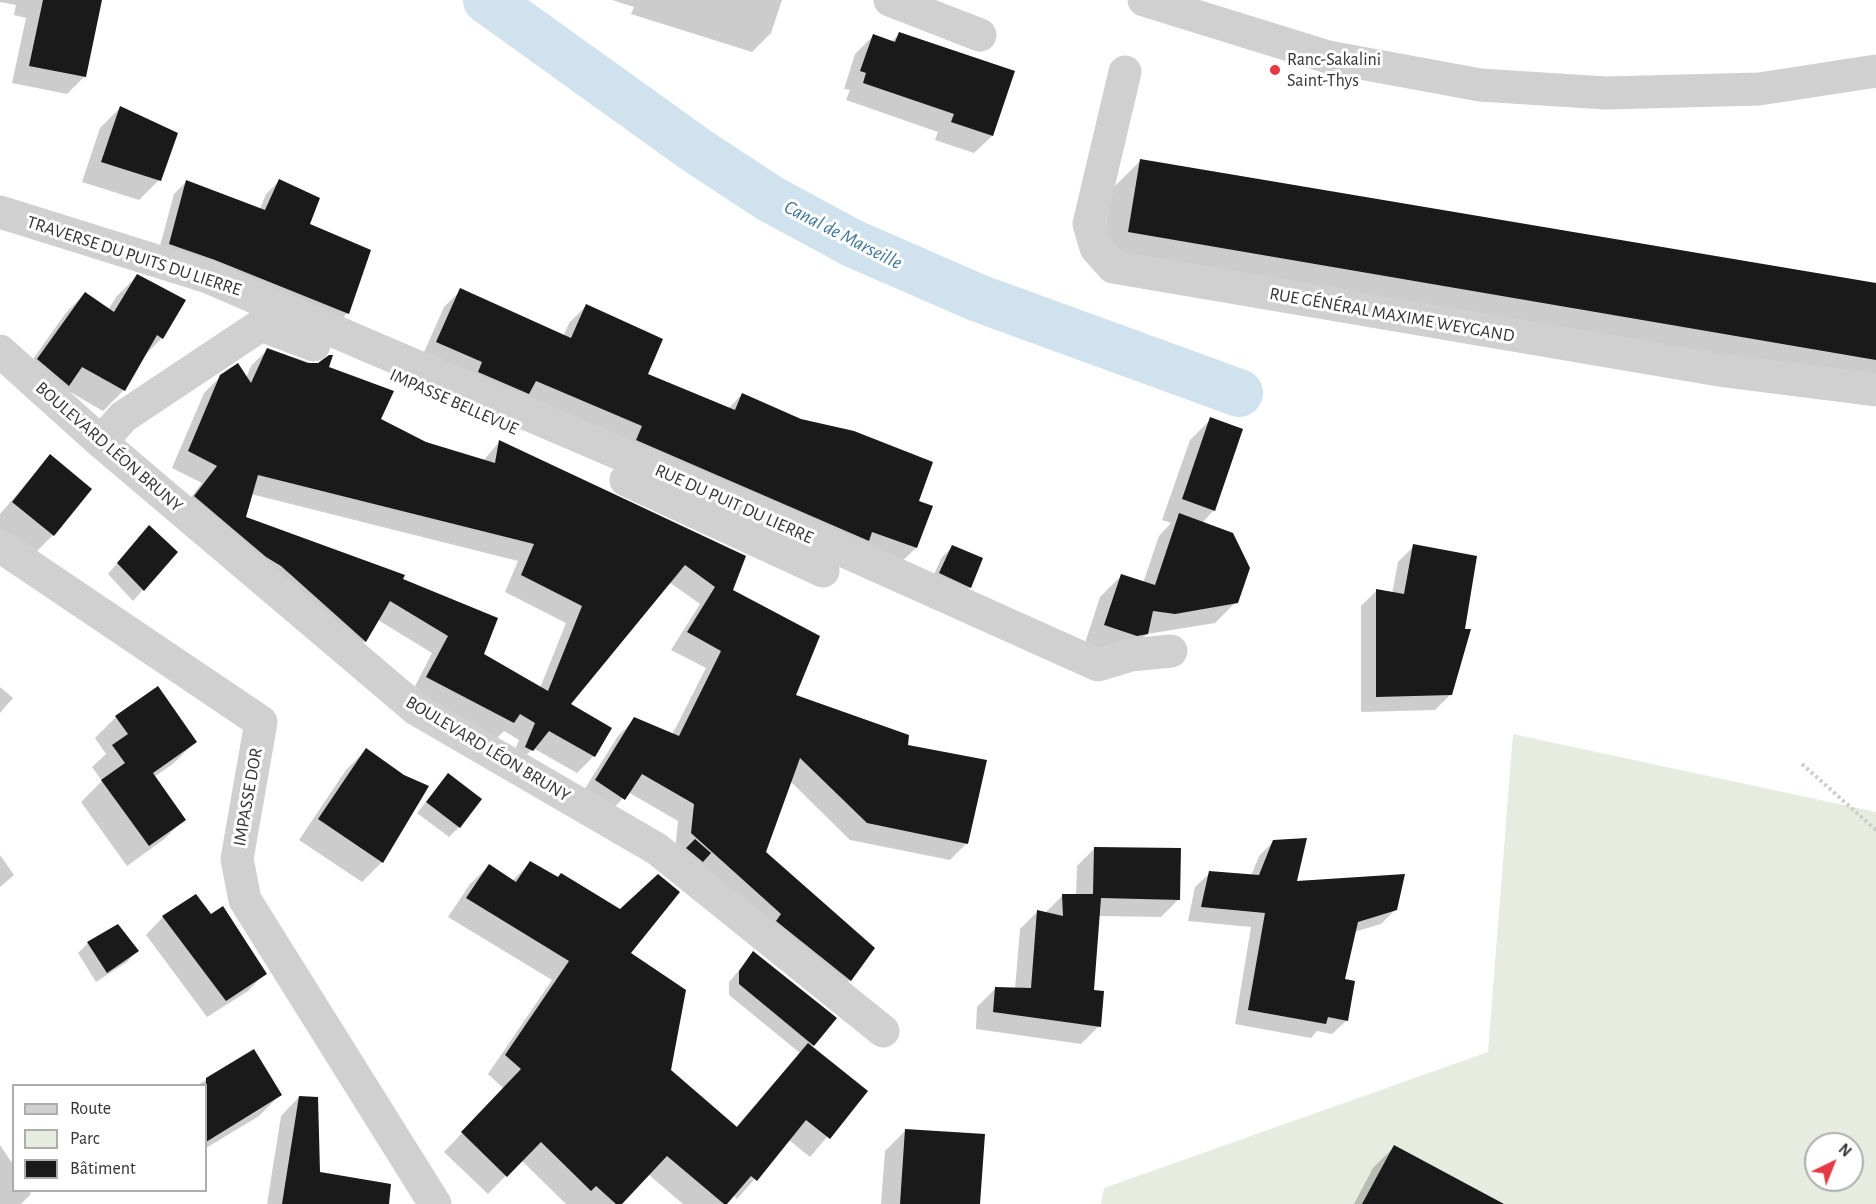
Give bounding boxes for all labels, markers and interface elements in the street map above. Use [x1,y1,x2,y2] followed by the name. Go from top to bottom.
[1287,49,1381,92] place label: Ranc-Sakalini Saint-Thys
[1268,63,1282,77] marker: Ranc-Sakalini Saint-Thys
[780,195,906,275] water label: Canal de Marseille
[24,211,244,301] street label: TRAVERSE DU PUITS DU LIERRE
[1268,283,1516,347] street label: RUE GÉNÉRAL MAXIME WEYGAND
[386,364,522,440] street label: IMPASSE BELLEVUE
[31,377,187,517] street label: BOULEVARD LÉON BRUNY
[652,459,816,549] street label: RUE DU PUIT DU LIERRE
[402,691,574,807] street label: BOULEVARD LÉON BRUNY
[229,746,267,848] street label: IMPASSE DOR
[12,1084,207,1192] legend
[70,1100,111,1118] text: Route
[70,1130,100,1148] text: Parc
[1804,1132,1864,1192] north arrow
[1835,1141,1854,1160] text: N
[70,1160,136,1178] text: Bâtiment

